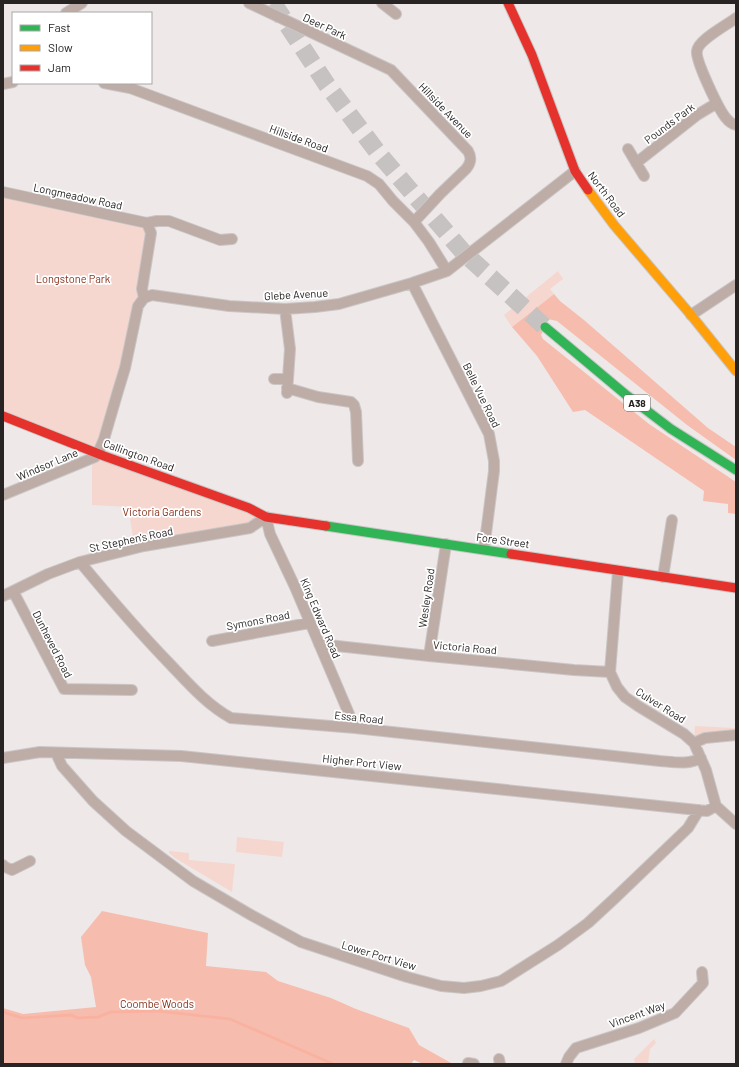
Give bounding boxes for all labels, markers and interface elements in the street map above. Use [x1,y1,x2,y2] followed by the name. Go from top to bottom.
[301,10,349,42] street label: Deer Park
[12,12,152,84] legend
[48,20,71,34] text: Fast
[48,40,73,54] text: Slow
[48,60,71,74] text: Jam
[416,80,476,141] street label: Hillside Avenue
[641,100,697,146] street label: Pounds Park
[268,121,330,155] street label: Hillside Road
[586,169,628,219] street label: North Road
[32,180,124,212] street label: Longmeadow Road
[36,272,111,285] park label: Longstone Park
[264,286,328,302] street label: Glebe Avenue
[461,360,503,430] street label: Belle Vue Road
[624,395,650,411] road number: A38
[102,436,176,474] street label: Callington Road
[14,445,80,483] street label: Windsor Lane
[123,505,201,518] park label: Victoria Gardens
[88,524,174,554] street label: St Stephen's Road
[475,530,531,550] street label: Fore Street
[415,567,437,629] street label: Wesley Road
[298,576,344,660] street label: King Edward Road
[225,607,291,633] street label: Symons Road
[31,608,75,680] street label: Dunheved Road
[433,638,497,656] street label: Victoria Road
[634,685,688,725] street label: Culver Road
[334,708,384,726] street label: Essa Road
[322,751,402,773] street label: Higher Port View
[340,937,418,973] street label: Lower Port View
[120,997,194,1010] park label: Coombe Woods
[607,998,667,1030] street label: Vincent Way

